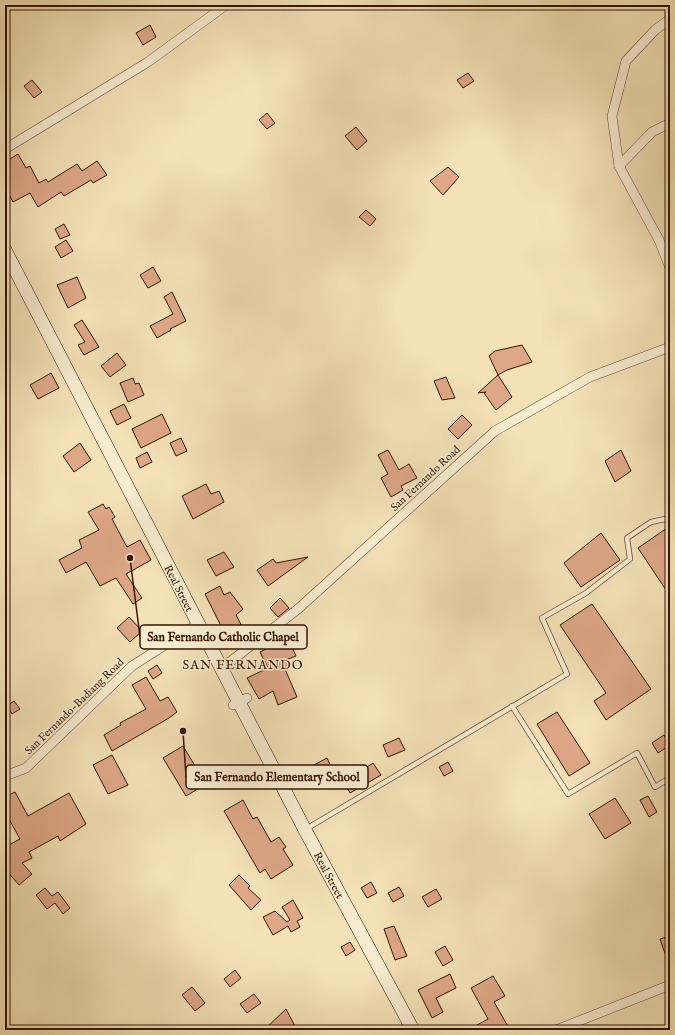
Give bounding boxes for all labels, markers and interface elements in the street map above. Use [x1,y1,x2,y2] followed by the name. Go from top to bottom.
[388,443,464,515] street label: San Fernando Road
[160,563,196,614] street label: Real Street
[140,625,307,649] callout: San Fernando Catholic Chapel
[147,630,299,646] text: San Fernando Catholic Chapel
[22,656,127,758] street label: San Fernando-Badiang Road
[183,657,303,674] district label: SAN FERNANDO
[186,765,368,789] callout: San Fernando Elementary School
[194,770,360,786] text: San Fernando Elementary School
[310,850,346,901] street label: Real Street

